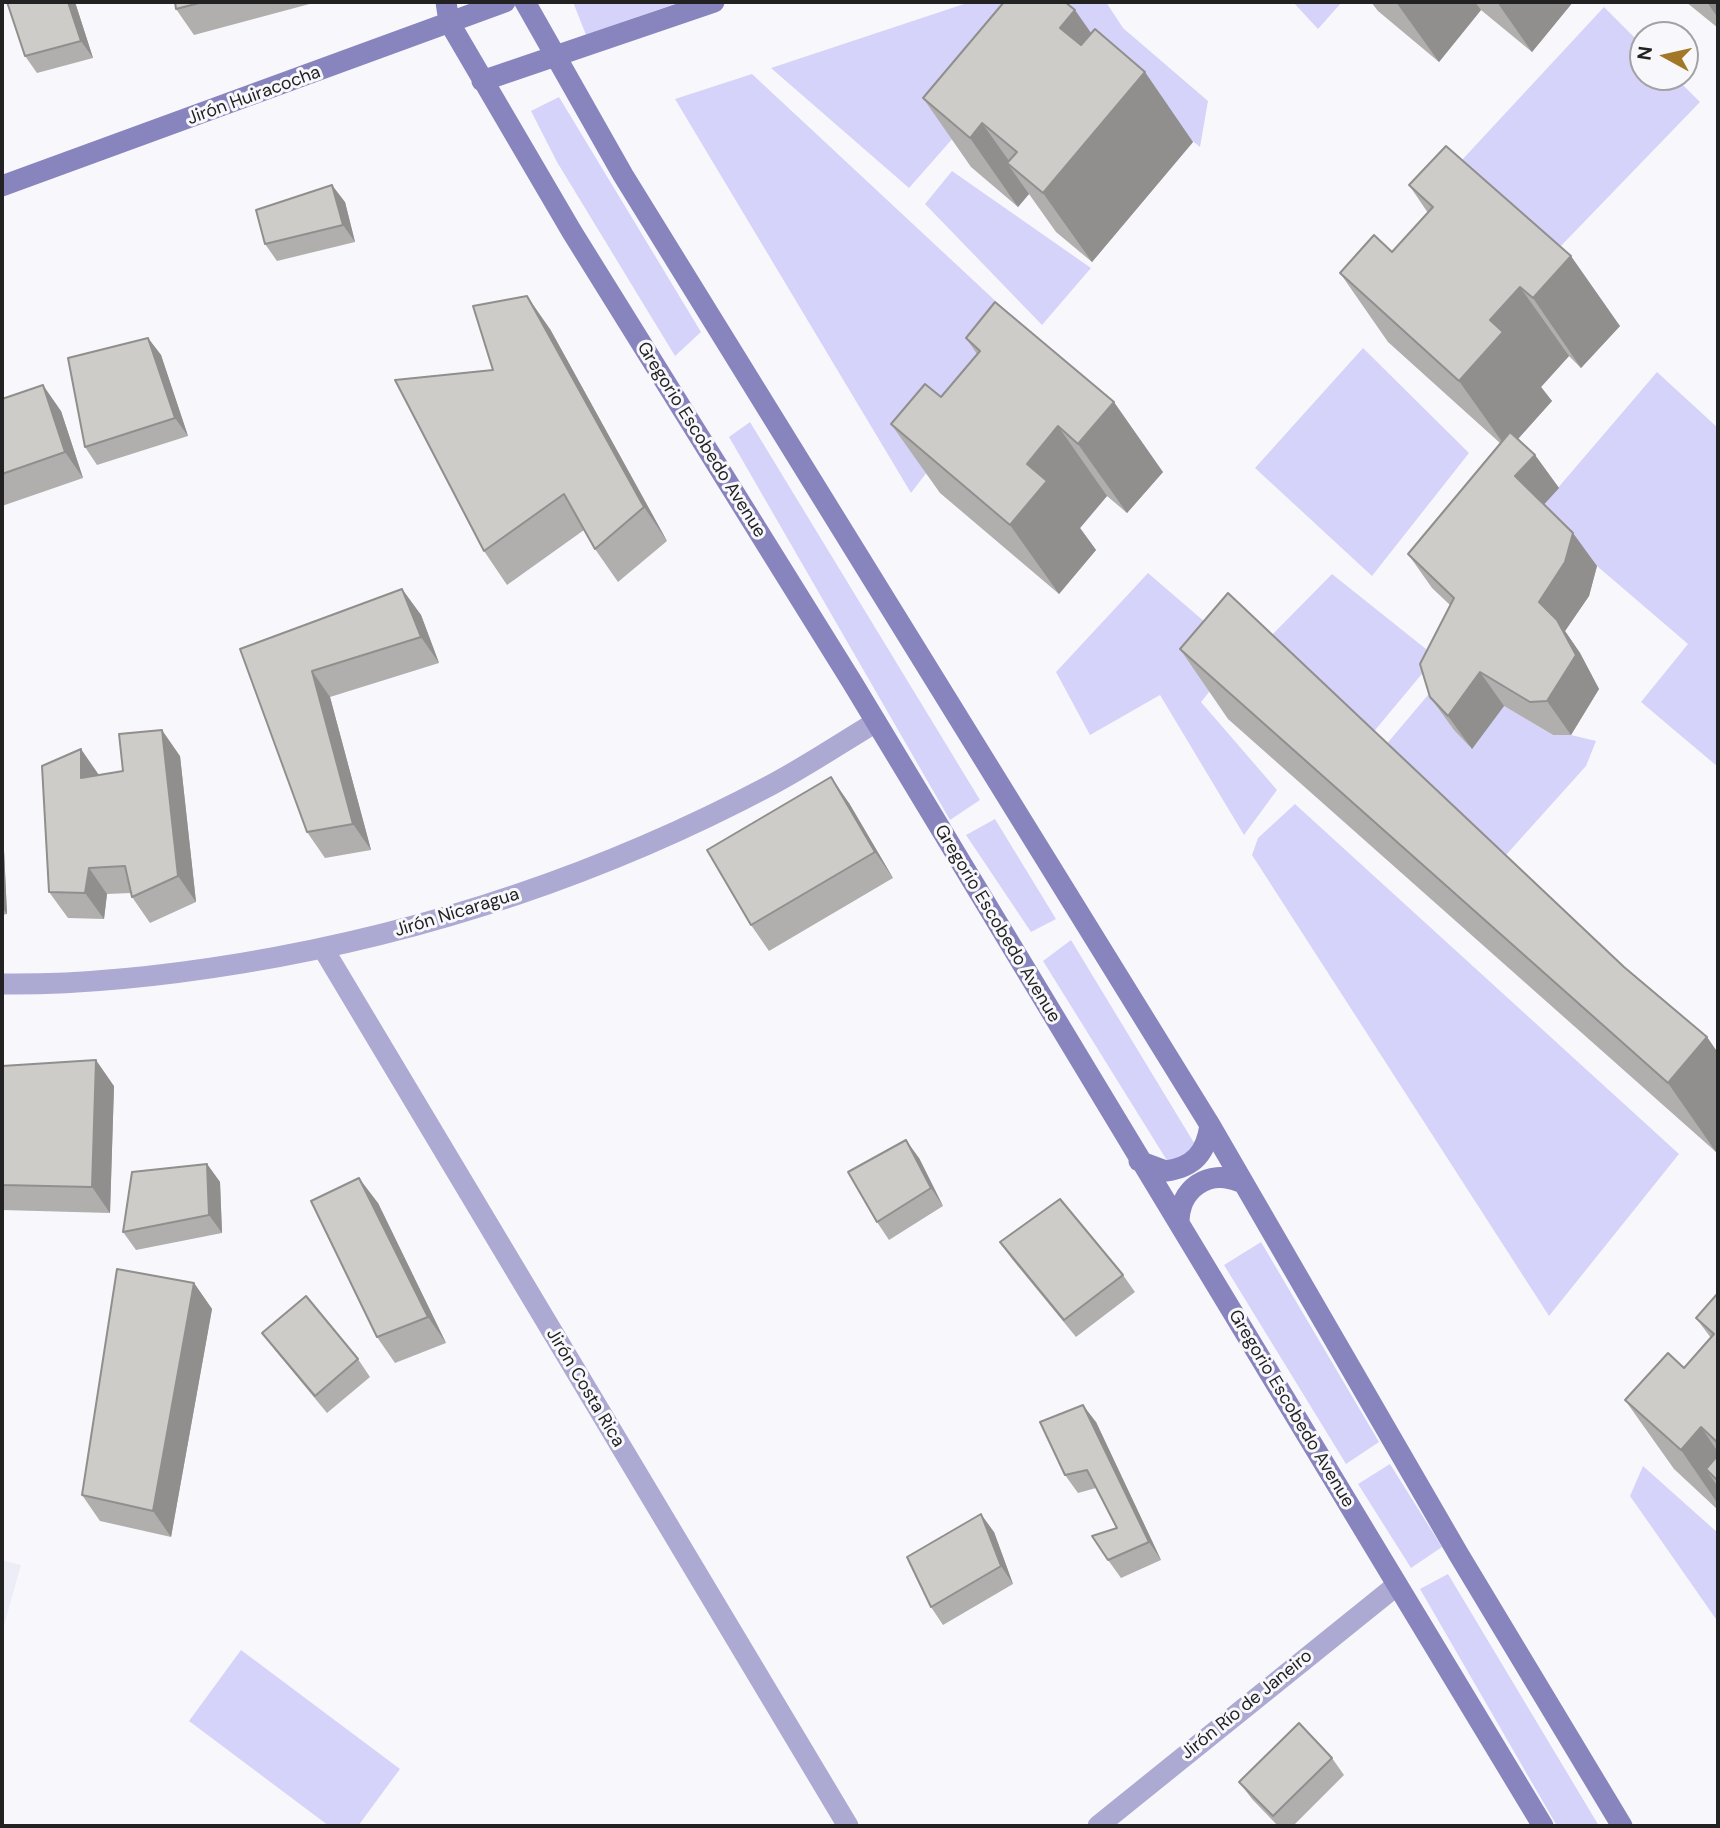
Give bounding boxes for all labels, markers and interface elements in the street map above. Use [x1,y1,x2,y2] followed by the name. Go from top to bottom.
[1629,21,1699,91] north arrow
[1631,45,1658,62] text: N
[184,62,324,130] street label: Jirón Huiracocha
[632,338,770,542] street label: Gregorio Escobedo Avenue
[929,821,1065,1027] street label: Gregorio Escobedo Avenue
[392,884,522,942] street label: Jirón Nicaragua
[1223,1306,1359,1512] street label: Gregorio Escobedo Avenue
[541,1325,629,1451] street label: Jirón Costa Rica
[1177,1645,1317,1765] street label: Jirón Río de Janeiro

